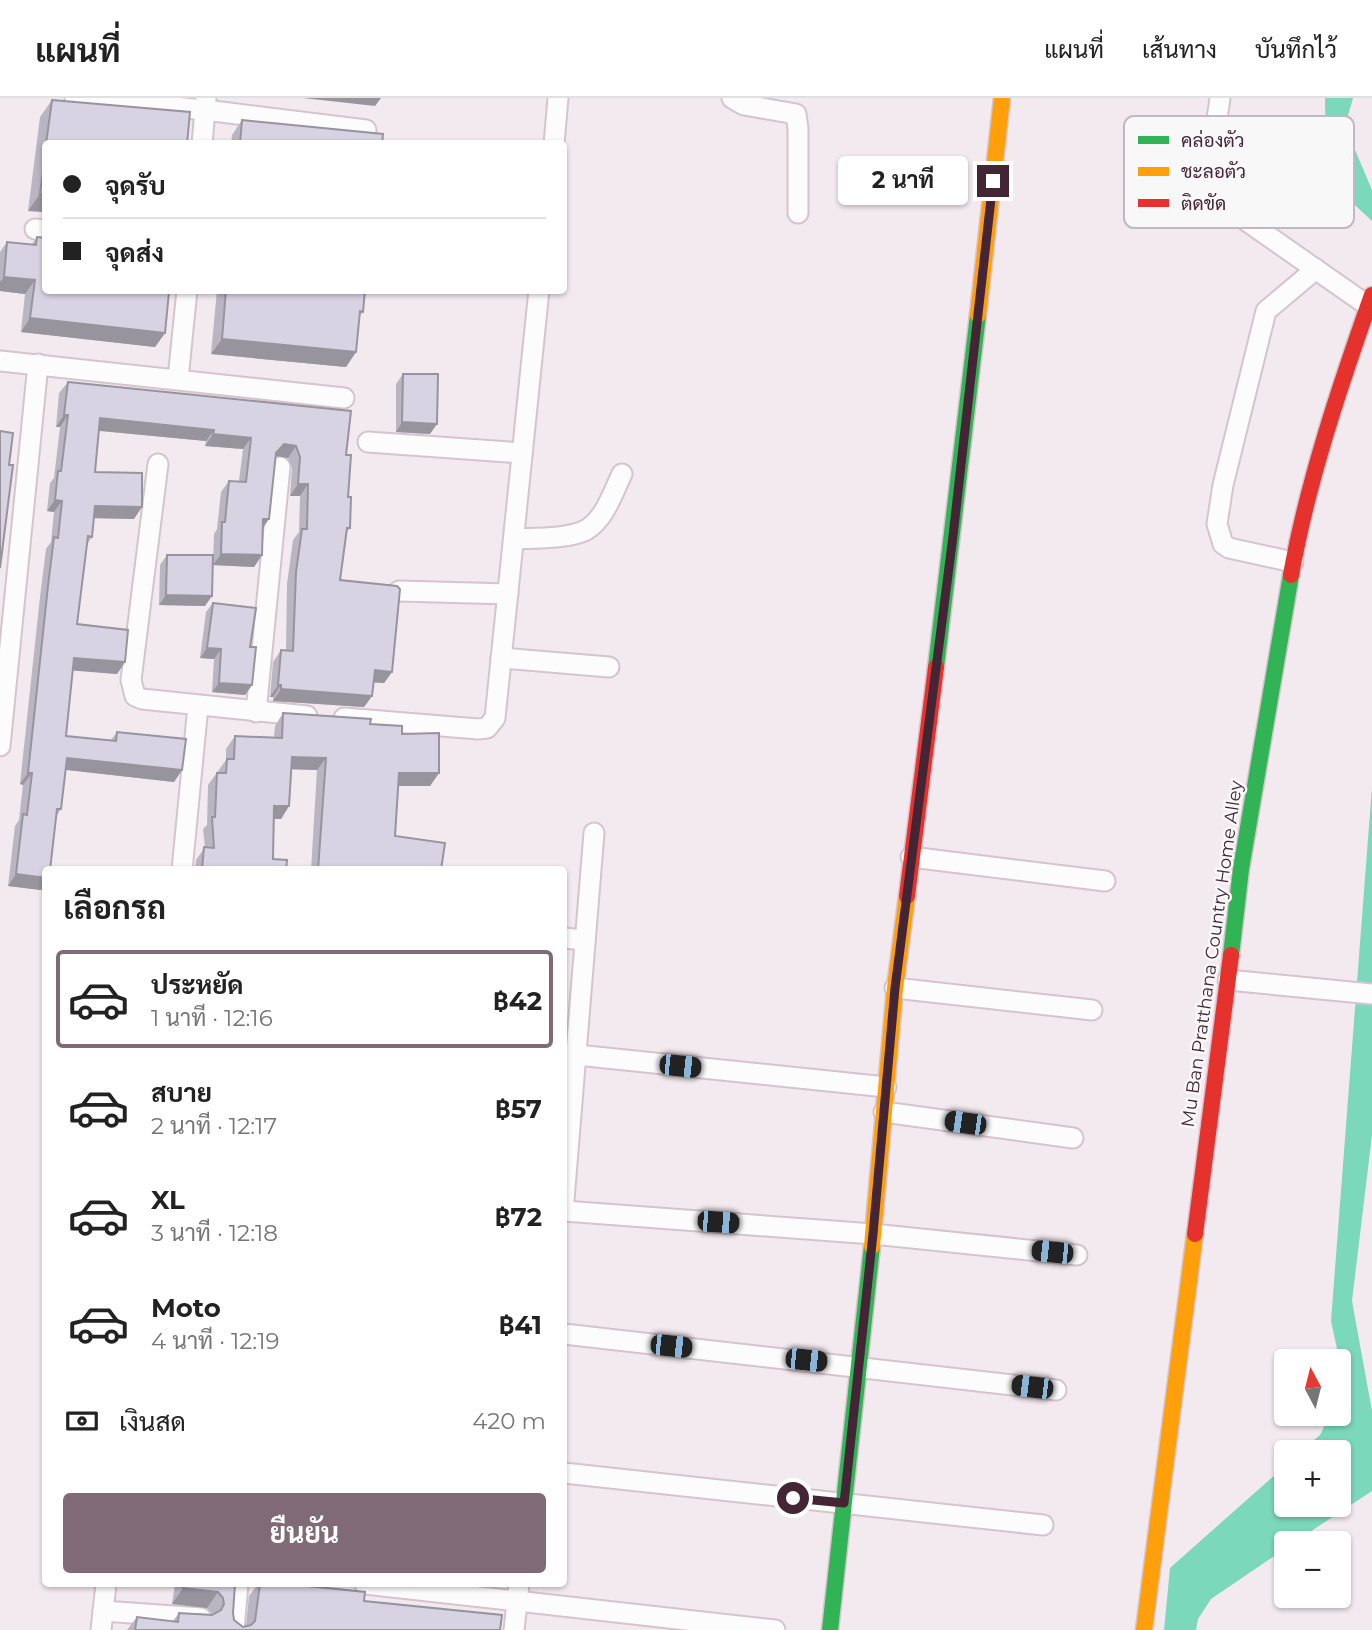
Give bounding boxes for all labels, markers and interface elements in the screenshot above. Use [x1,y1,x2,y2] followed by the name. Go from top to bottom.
[35,30,121,70] text: แผนที่
[1044,35,1104,64] text: แผนที่
[1142,35,1217,64] text: เส้นทาง
[1255,35,1337,64] text: บันทึกไว้
[1124,116,1354,228] legend
[1181,129,1245,152] text: คล่องตัว
[839,156,968,206] callout: 2 นาที
[1181,160,1246,183] text: ชะลอตัว
[977,165,1009,197] route end
[872,166,934,194] text: 2 นาที
[105,170,166,202] text: จุดรับ
[1181,192,1226,215] text: ติดขัด
[105,237,164,269] text: จุดส่ง
[1177,779,1247,1129] street label: Mu Ban Pratthana Country Home Alley
[63,888,166,927] text: เลือกรถ
[67,968,130,1031] icon: car
[151,969,244,1001] text: ประหยัด
[493,985,542,1017] text: ฿42
[151,1004,273,1032] text: 1 นาที · 12:16
[659,1053,702,1079] car
[67,1076,130,1139] icon: car
[151,1077,212,1109] text: สบาย
[495,1093,542,1125] text: ฿57
[943,1110,988,1136] car
[151,1112,277,1140] text: 2 นาที · 12:17
[67,1184,130,1247] icon: car
[151,1184,185,1216] text: XL
[495,1201,542,1233] text: ฿72
[697,1210,740,1234] car
[151,1219,278,1247] text: 3 นาที · 12:18
[1031,1239,1074,1265] car
[67,1292,130,1355] icon: car
[151,1292,221,1324] text: Moto
[499,1309,542,1341] text: ฿41
[151,1327,280,1355] text: 4 นาที · 12:19
[650,1333,693,1359] car
[785,1347,828,1373] car
[1274,1349,1351,1426] north arrow
[1274,1349,1351,1608] map controls
[1010,1374,1055,1400] car
[63,1402,101,1440] icon: cash
[119,1406,186,1438] text: เงินสด
[472,1407,546,1435] text: 420 m
[1274,1440,1351,1517] button: +
[777,1482,809,1514] route start
[63,1493,546,1573] button: ยืนยัน
[1274,1531,1351,1608] button: −

